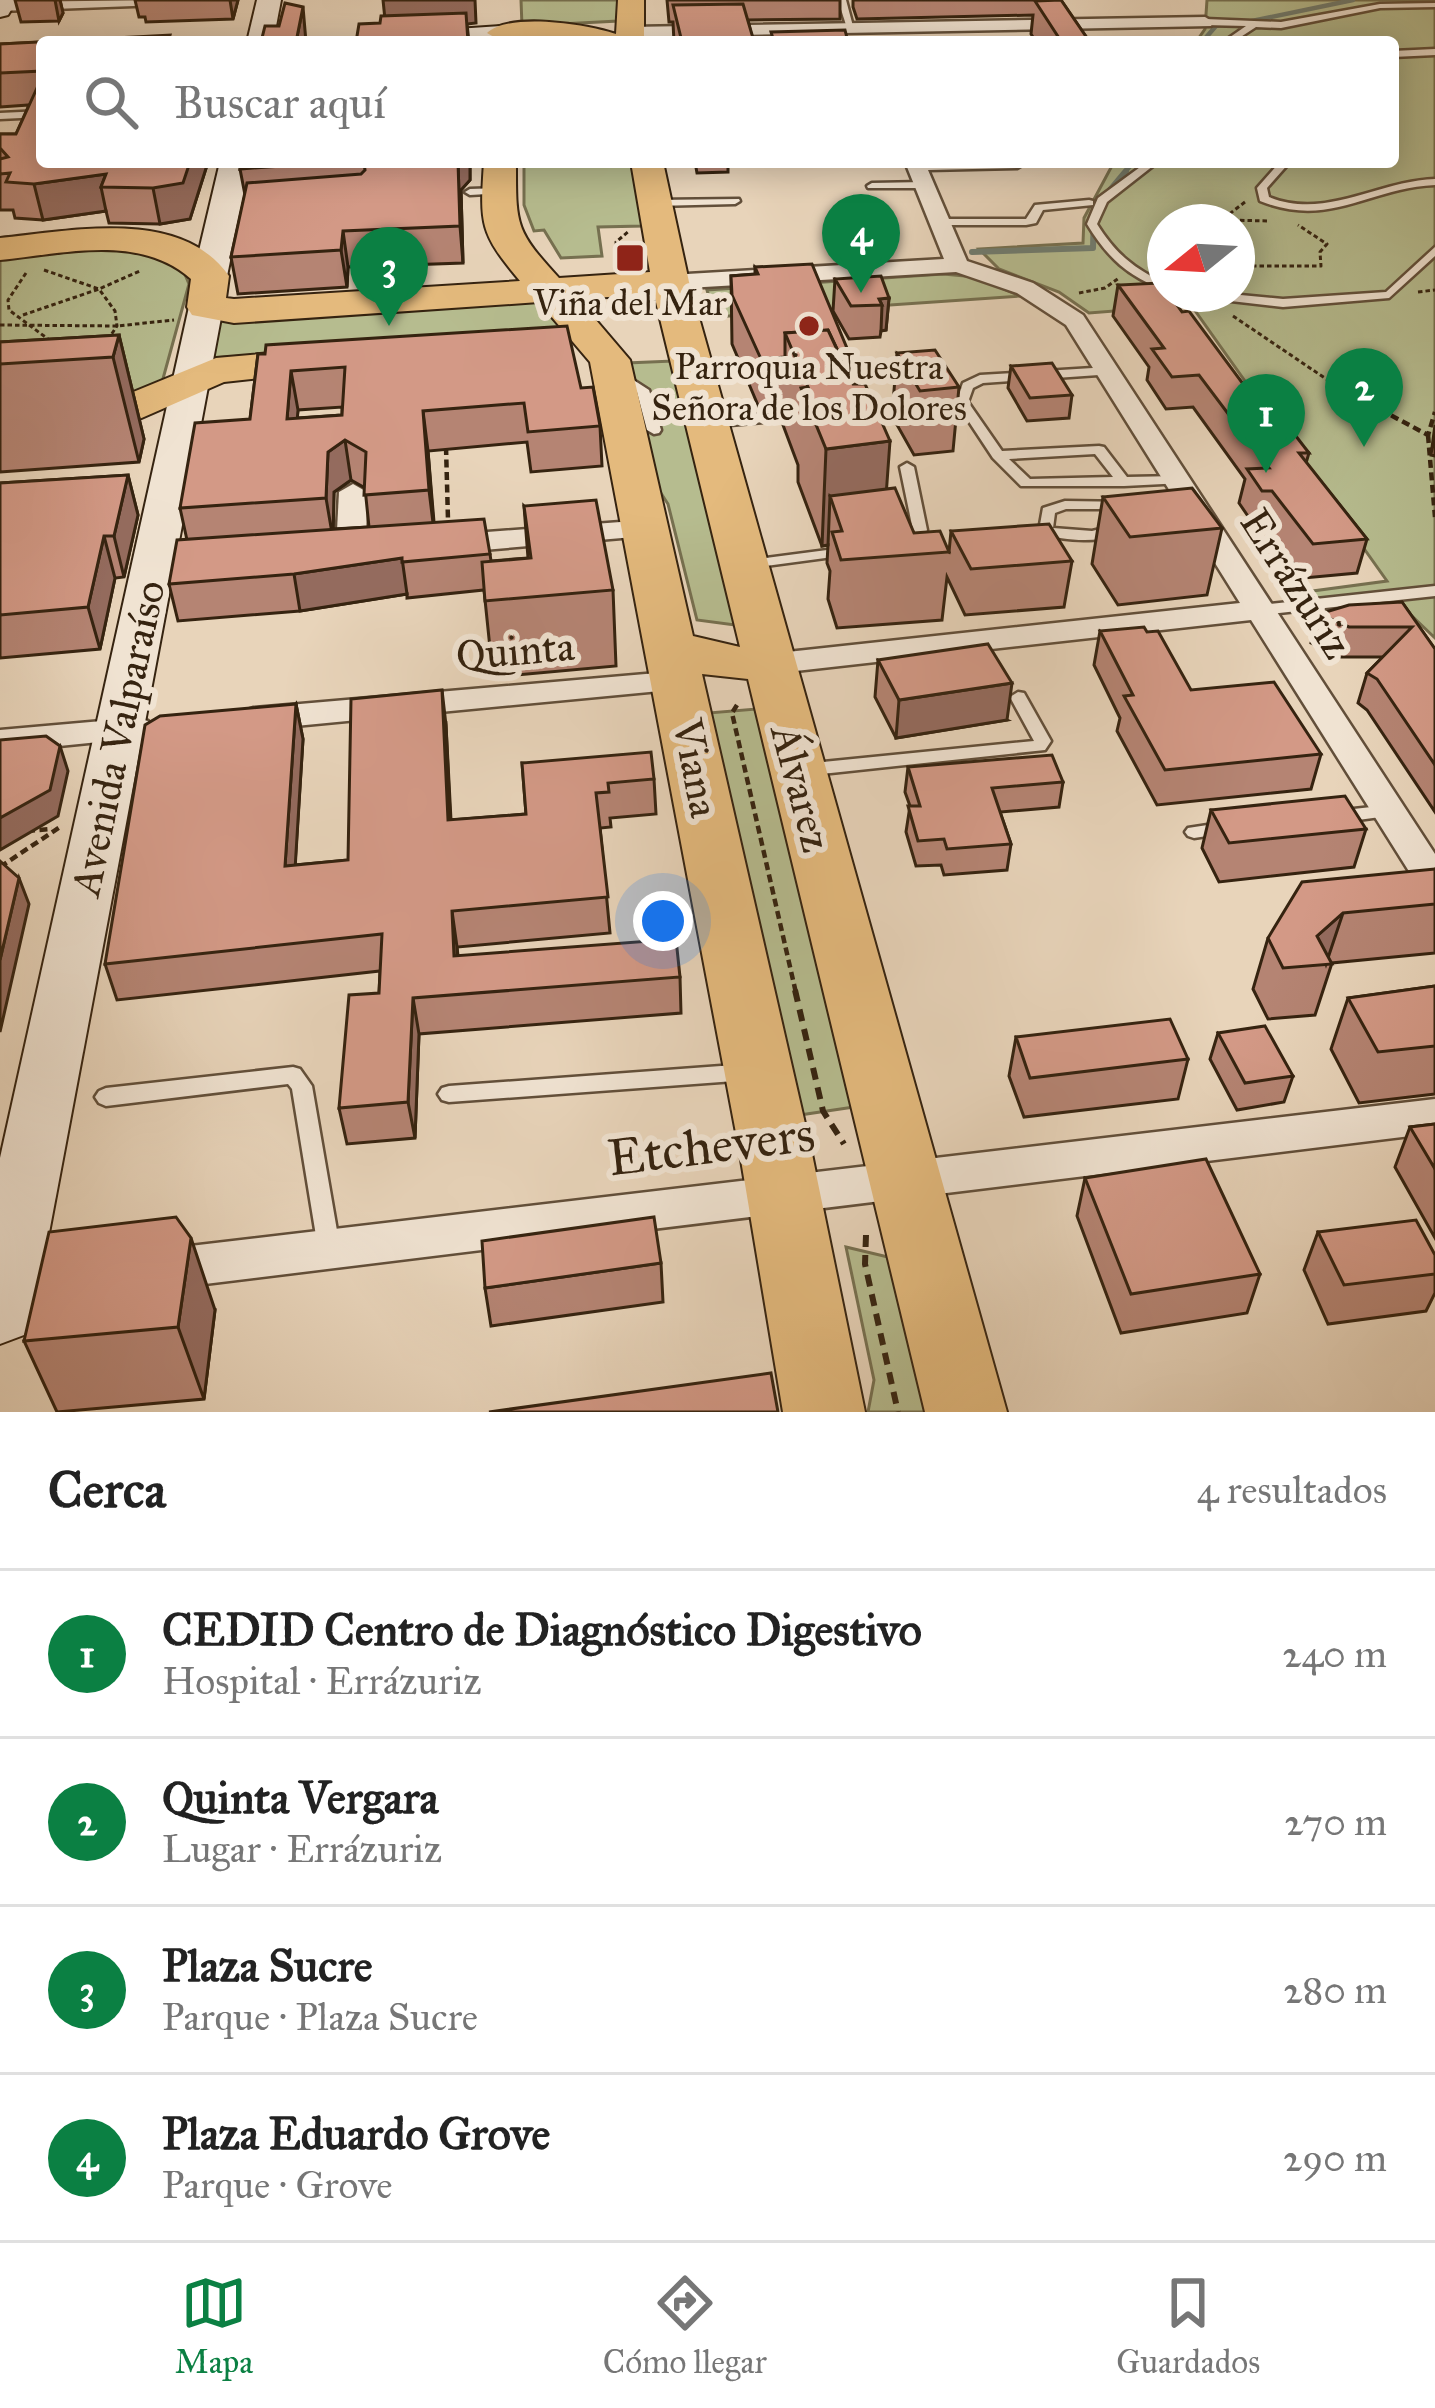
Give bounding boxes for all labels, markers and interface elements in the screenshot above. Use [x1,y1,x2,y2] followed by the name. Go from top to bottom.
[36,36,1399,168] search box
[78,69,144,135] icon: search
[174,75,386,130] text: Buscar aquí
[822,194,900,293] pin: 4
[1147,204,1255,312] north arrow
[350,227,428,326] pin: 3
[614,242,646,274] marker: Viña del Mar
[532,281,727,325] place label: Viña del Mar
[796,313,822,339] marker: Parroquia Nuestra Señora de los Dolores
[651,345,967,430] place label: Parroquia Nuestra Señora de los Dolores
[1325,348,1403,447] pin: 2
[1227,374,1305,473] pin: 1
[1229,499,1364,668] street label: Errázuriz
[59,576,177,903] street label: Avenida Valparaíso
[454,620,577,682] street label: Quinta
[661,714,731,822] street label: Viana
[759,717,843,857] street label: Álvarez
[633,891,693,951] your location
[604,1103,818,1189] street label: Etchevers
[48,1459,166,1521] text: Cerca
[1197,1466,1387,1514] text: 4 resultados
[162,1602,922,1657] text: CEDID Centro de Diagnóstico Digestivo
[79,1630,95,1678] text: 1
[1282,1630,1387,1678] text: 240 m
[162,1657,481,1705] text: Hospital · Errázuriz
[162,1770,439,1825] text: Quinta Vergara
[77,1798,97,1846] text: 2
[1284,1798,1387,1846] text: 270 m
[162,1825,442,1873] text: Lugar · Errázuriz
[162,1938,373,1993] text: Plaza Sucre
[79,1966,95,2014] text: 3
[1283,1966,1387,2014] text: 280 m
[162,1993,478,2041] text: Parque · Plaza Sucre
[162,2106,550,2161] text: Plaza Eduardo Grove
[76,2134,98,2182] text: 4
[1283,2134,1387,2182] text: 290 m
[162,2161,393,2209] text: Parque · Grove
[175,2270,253,2382] tab: Mapa
[603,2270,767,2382] tab: Cómo llegar
[1116,2270,1260,2382] tab: Guardados

